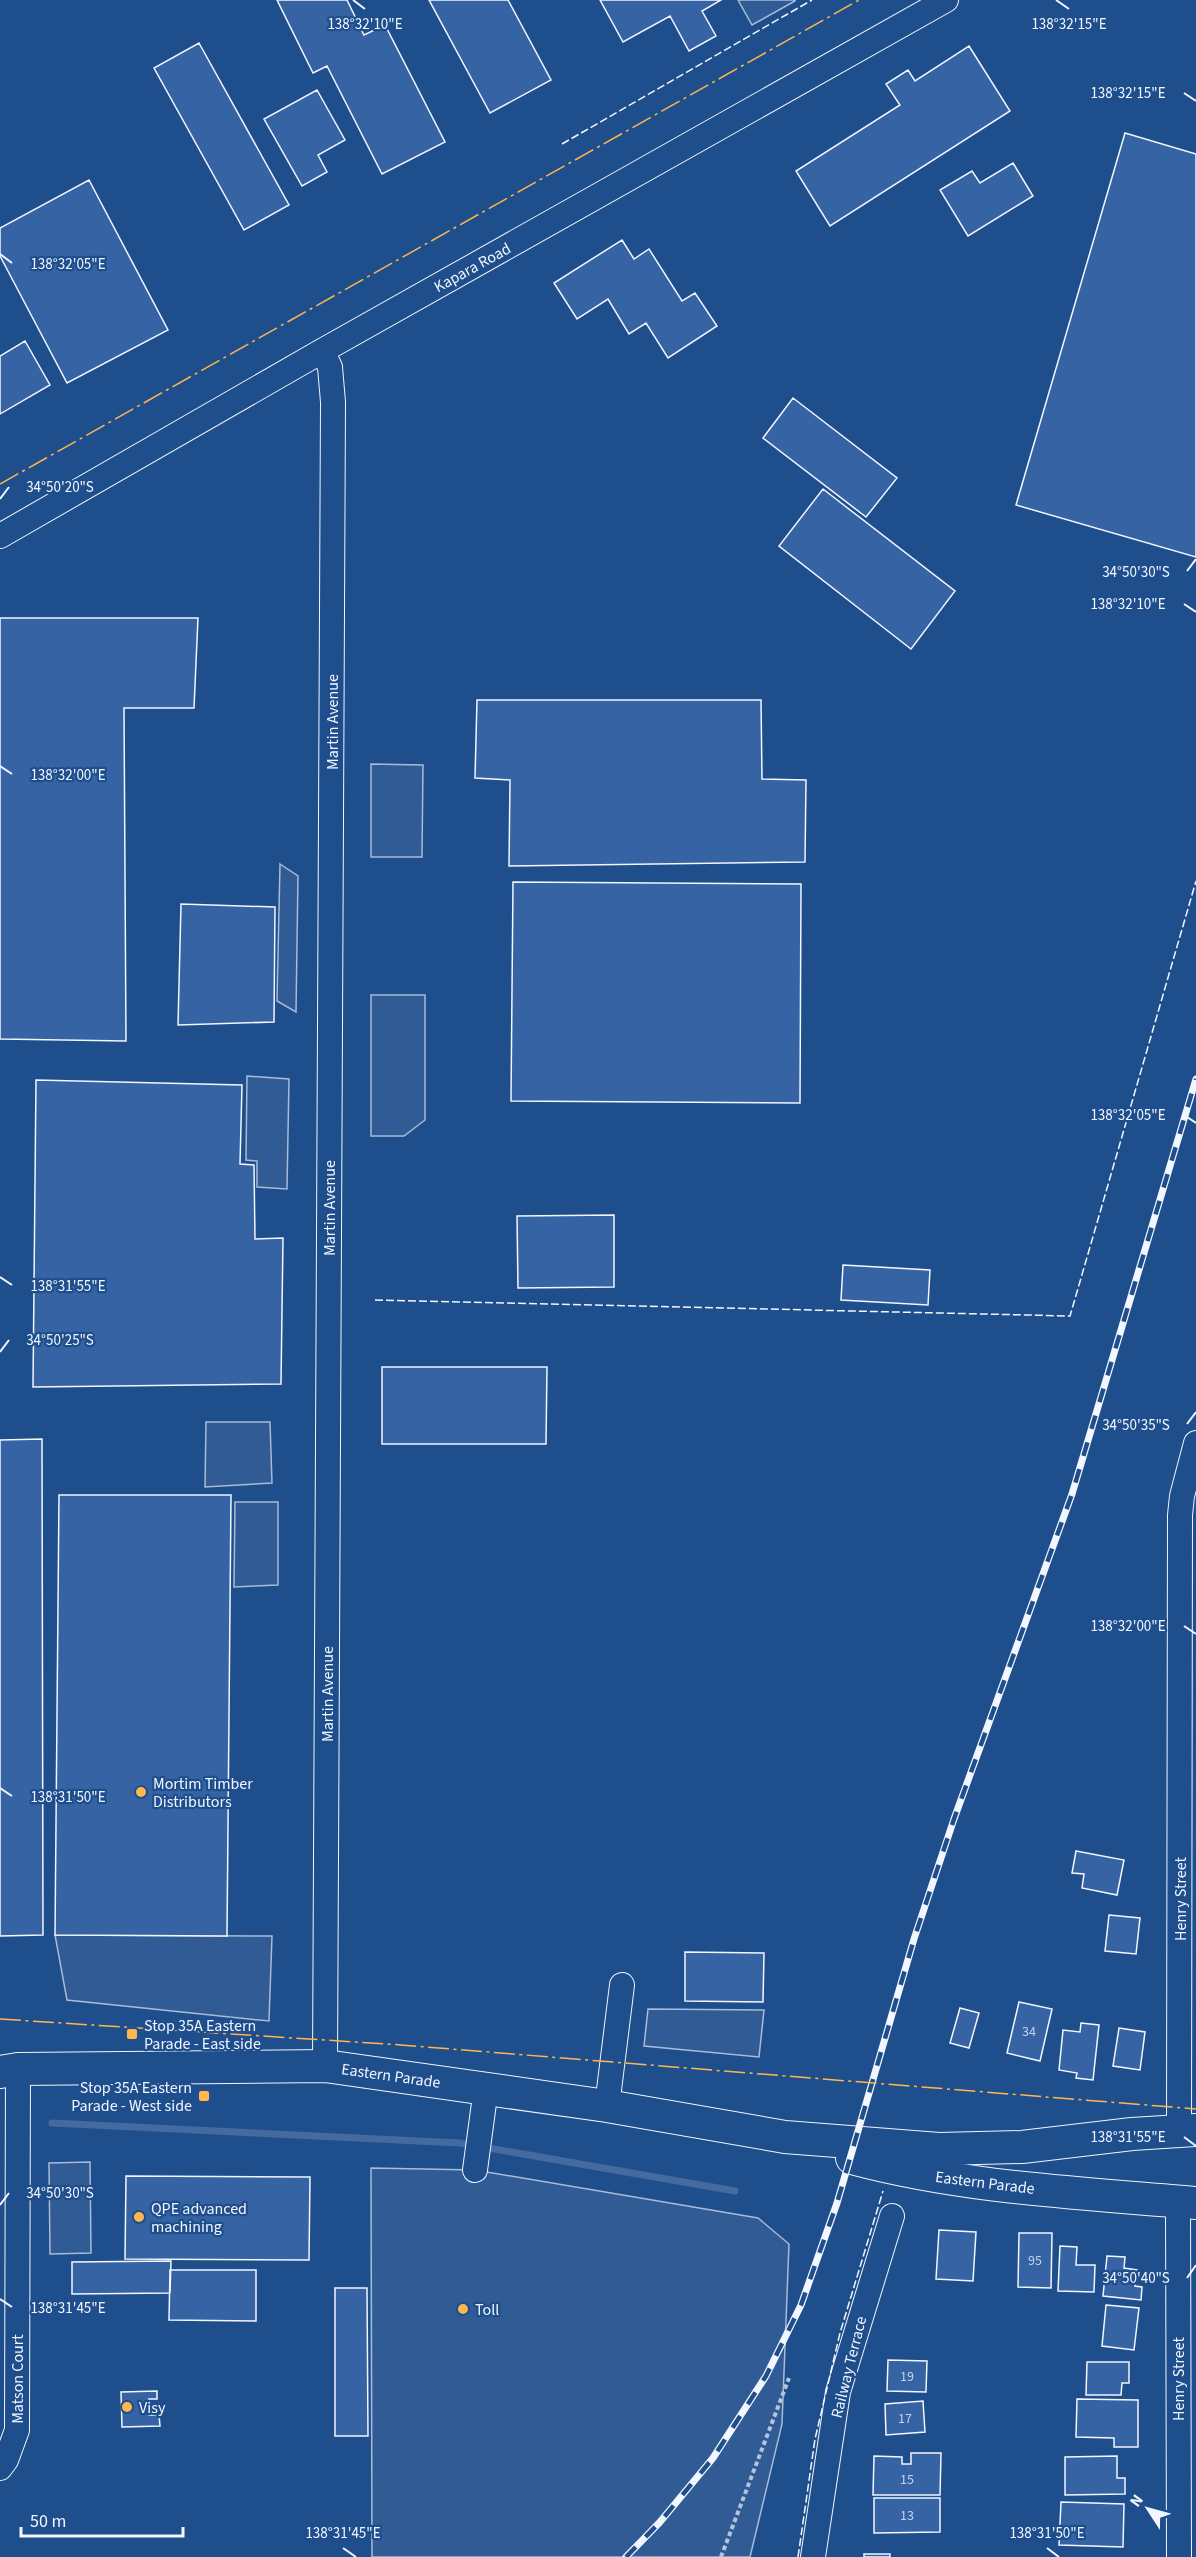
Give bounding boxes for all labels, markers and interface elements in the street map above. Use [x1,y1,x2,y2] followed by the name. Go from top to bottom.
[327,14,403,35] text: 138°32'10"E
[1031,14,1107,35] text: 138°32'15"E
[1090,83,1166,104] text: 138°32'15"E
[430,238,515,298] street label: Kapara Road
[30,254,106,275] text: 138°32'05"E
[26,477,94,498] text: 34°50'20"S
[1102,562,1170,583] text: 34°50'30"S
[1090,594,1166,615] text: 138°32'10"E
[322,674,344,770] street label: Martin Avenue
[30,765,106,786] text: 138°32'00"E
[1090,1105,1166,1126] text: 138°32'05"E
[319,1160,341,1256] street label: Martin Avenue
[30,1276,106,1297] text: 138°31'55"E
[26,1330,94,1351] text: 34°50'25"S
[1102,1415,1170,1436] text: 34°50'35"S
[1090,1616,1166,1637] text: 138°32'00"E
[317,1646,339,1742] street label: Martin Avenue
[153,1773,253,1813] place label: Mortim Timber Distributors
[134,1785,148,1799] marker: Mortim Timber Distributors
[30,1787,106,1808] text: 138°31'50"E
[1170,1856,1192,1941] street label: Henry Street
[144,2015,261,2055] place label: Stop 35A Eastern Parade - East side
[1022,2022,1036,2042] house number: 34
[125,2027,139,2041] marker: Stop 35A Eastern Parade - East side
[340,2058,442,2094] street label: Eastern Parade
[71,2077,192,2117] place label: Stop 35A Eastern Parade - West side
[197,2089,211,2103] marker: Stop 35A Eastern Parade - West side
[1090,2127,1166,2148] text: 138°31'55"E
[934,2166,1036,2200] street label: Eastern Parade
[26,2183,94,2204] text: 34°50'30"S
[151,2198,247,2238] place label: QPE advanced machining
[132,2210,146,2224] marker: QPE advanced machining
[1028,2251,1042,2271] house number: 95
[1102,2268,1170,2289] text: 34°50'40"S
[30,2298,106,2319] text: 138°31'45"E
[475,2299,499,2321] place label: Toll
[456,2302,470,2316] marker: Toll
[826,2314,872,2421] street label: Railway Terrace
[7,2334,29,2424] street label: Matson Court
[1168,2336,1190,2421] street label: Henry Street
[900,2367,914,2387] house number: 19
[139,2397,166,2419] place label: Visy
[120,2400,134,2414] marker: Visy
[898,2409,912,2429] house number: 17
[900,2470,914,2490] house number: 15
[1118,2479,1178,2539] north arrow
[1125,2490,1149,2512] text: N
[21,2500,183,2538] scale bar
[900,2506,914,2526] house number: 13
[30,2509,66,2534] text: 50 m
[305,2523,381,2544] text: 138°31'45"E
[1009,2523,1085,2544] text: 138°31'50"E

